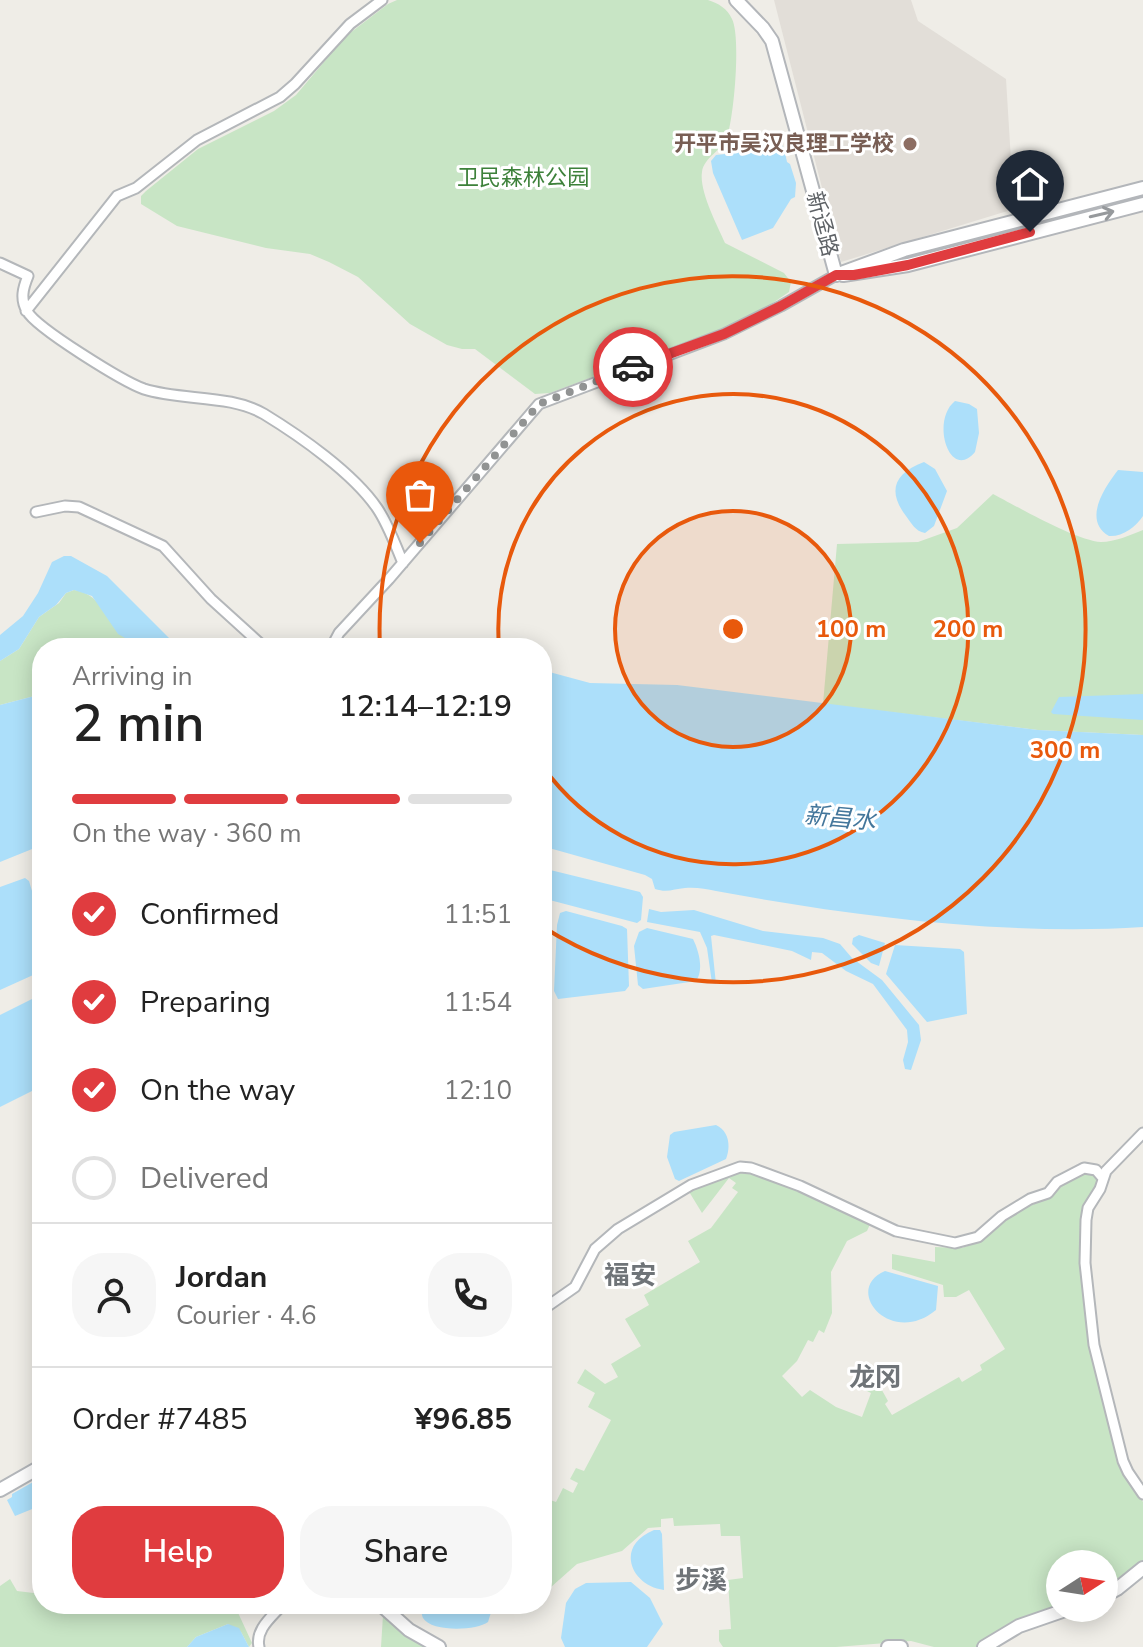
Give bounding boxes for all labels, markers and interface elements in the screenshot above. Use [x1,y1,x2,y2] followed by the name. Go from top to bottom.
[674,129,894,159] place label: 开平市吴汉良理工学校
[901,135,919,153] marker: 开平市吴汉良理工学校
[996,150,1064,232] pin
[1008,162,1052,206] icon: home
[457,163,589,193] park label: 卫民森林公园
[799,188,845,260] street label: 新迳路
[1089,205,1115,220] one-way arrow
[593,327,673,407] courier
[611,345,655,389] icon: car
[386,461,454,543] pin
[398,473,442,517] icon: bag
[816,613,886,645] text: 100 m
[933,613,1003,645] text: 200 m
[719,615,747,643] centre of rings
[72,659,193,694] text: Arriving in
[339,686,512,727] text: 12:14–12:19
[72,688,205,759] text: 2 min
[1030,734,1100,766] text: 300 m
[803,799,878,837] water label: 新昌水
[72,816,301,851] text: On the way · 360 m
[72,892,116,936] icon: check
[140,894,280,935] text: Confirmed
[444,897,512,932] text: 11:51
[72,980,116,1024] icon: check
[140,982,271,1023] text: Preparing
[444,985,512,1020] text: 11:54
[72,1068,116,1112] icon: check
[140,1070,295,1111] text: On the way
[444,1073,512,1108] text: 12:10
[140,1158,269,1199] text: Delivered
[72,1253,156,1337] button: person
[428,1253,512,1337] button: phone
[176,1257,267,1298] text: Jordan
[604,1258,656,1293] district label: 福安
[176,1298,317,1333] text: Courier · 4.6
[849,1360,901,1395] district label: 龙冈
[72,1399,247,1440] text: Order #7485
[415,1399,512,1440] text: ¥96.85
[72,1506,284,1598] button: Help
[300,1506,512,1598] button: Share
[1046,1550,1118,1622] north arrow
[1046,1550,1118,1622] map controls
[675,1563,727,1598] district label: 步溪

